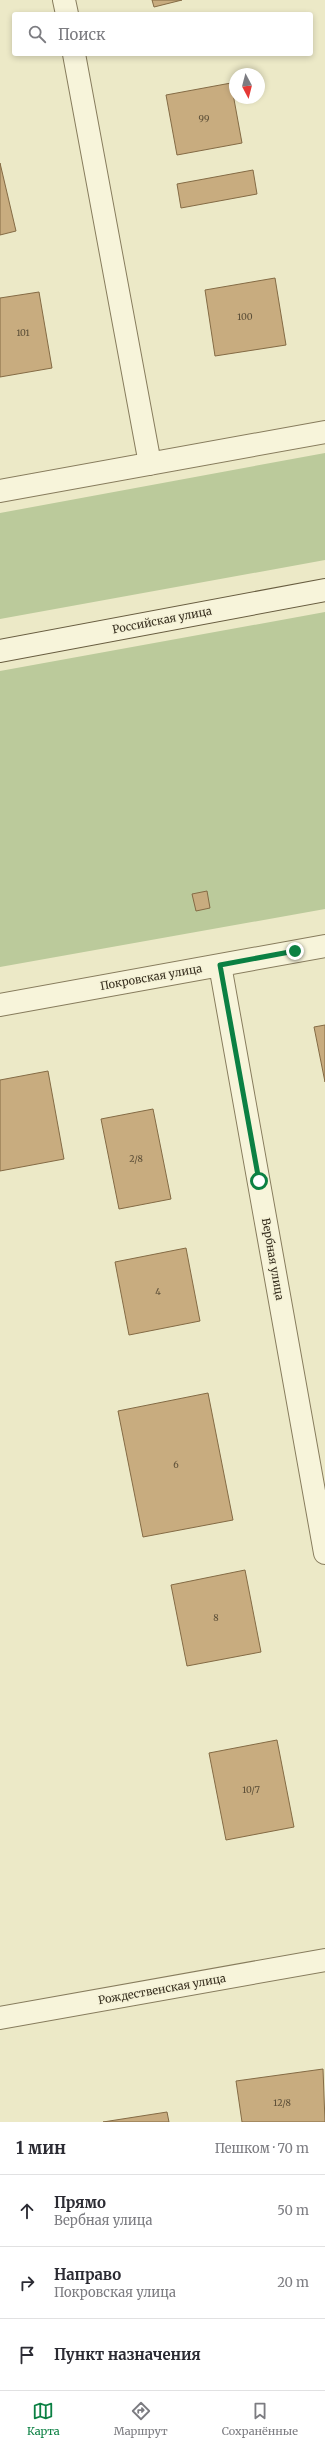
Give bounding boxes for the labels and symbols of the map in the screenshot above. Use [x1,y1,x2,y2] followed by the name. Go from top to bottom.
[229,68,265,104] north arrow
[199,113,209,124] house number: 99
[237,311,253,322] house number: 100
[16,327,30,338] house number: 101
[111,603,213,637] street label: Российская улица
[286,942,304,960] route end
[99,961,203,993] street label: Покровская улица
[129,1153,143,1164] house number: 2/8
[250,1172,268,1190] route start
[259,1217,287,1301] street label: Вербная улица
[155,1286,161,1297] house number: 4
[173,1459,179,1470] house number: 6
[213,1612,219,1623] house number: 8
[242,1784,260,1795] house number: 10/7
[97,1971,227,2007] street label: Рождественская улица
[273,2097,291,2108] house number: 12/8

